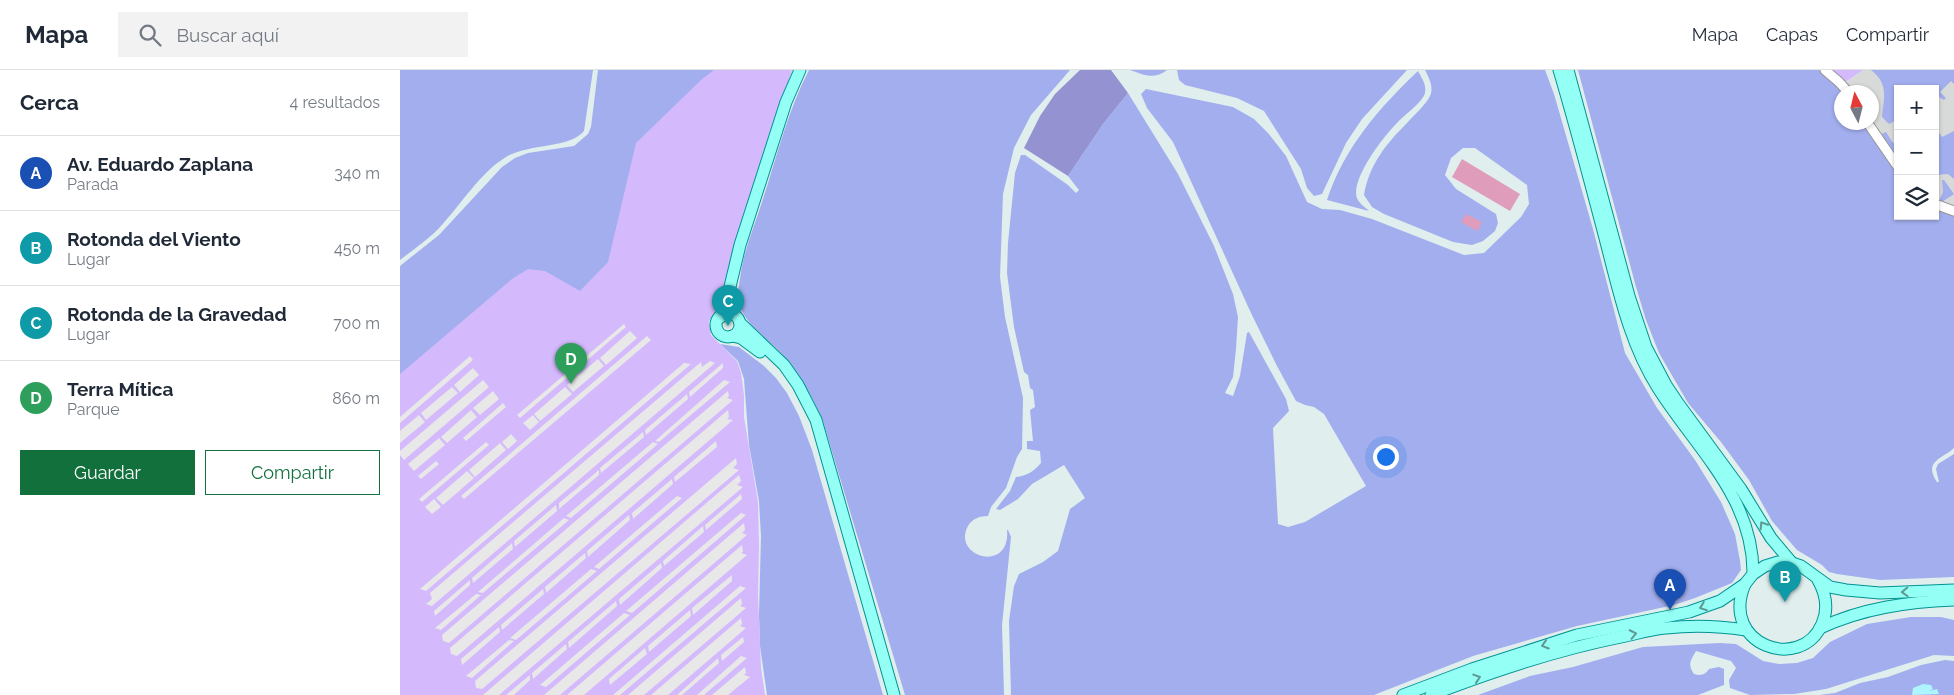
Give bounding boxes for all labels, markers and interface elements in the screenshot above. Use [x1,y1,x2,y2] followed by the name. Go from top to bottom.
[118,12,468,57] search box
[25,20,88,49] text: Mapa
[136,21,164,49] icon: search
[176,24,279,46] text: Buscar aquí
[1692,24,1738,45] text: Mapa
[1766,24,1818,45] text: Capas
[1846,24,1929,45] text: Compartir
[1834,85,1879,130] north arrow
[1894,85,1939,220] map controls
[1894,85,1939,130] button: +
[20,90,79,115] text: Cerca
[290,93,380,112] text: 4 resultados
[1894,130,1939,175] button: −
[67,153,253,175] text: Av. Eduardo Zaplana
[31,164,41,183] text: A
[334,164,380,183] text: 340 m
[67,175,119,194] text: Parada
[1894,175,1939,220] button: layers
[67,228,241,250] text: Rotonda del Viento
[31,239,41,258] text: B
[334,239,380,258] text: 450 m
[67,250,110,269] text: Lugar
[712,285,744,326] pin: C
[67,303,287,325] text: Rotonda de la Gravedad
[31,314,41,333] text: C
[333,314,380,333] text: 700 m
[67,325,110,344] text: Lugar
[555,343,587,384] pin: D
[67,378,173,400] text: Terra Mítica
[30,389,42,408] text: D
[332,389,380,408] text: 860 m
[67,400,120,419] text: Parque
[1373,444,1399,470] your location
[20,450,195,495] button: Guardar
[205,450,380,495] button: Compartir
[1759,521,1769,530] one-way arrow
[1769,561,1801,602] pin: B
[1654,569,1686,610] pin: A
[1901,586,1909,597] one-way arrow
[1699,601,1708,611] one-way arrow
[1629,629,1637,640] one-way arrow
[1541,639,1550,649] one-way arrow
[1472,674,1480,684] one-way arrow

